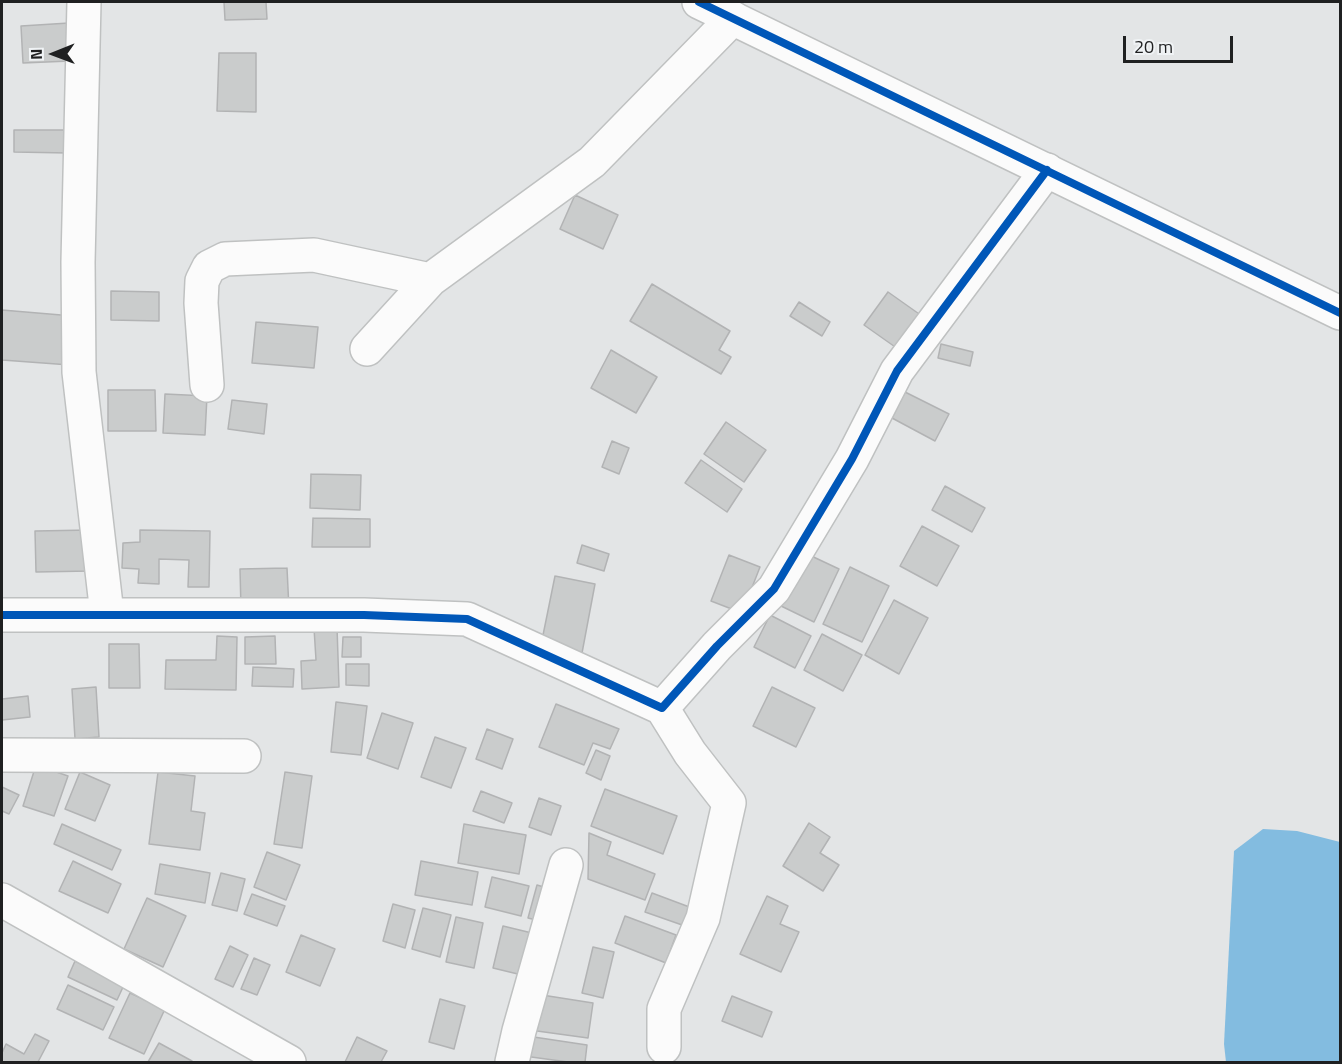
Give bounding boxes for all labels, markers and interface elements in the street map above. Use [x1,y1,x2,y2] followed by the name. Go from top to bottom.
[24,24,84,84] north arrow
[1126,24,1236,62] scale bar
[1134,33,1173,60] text: 20 m
[24,49,48,60] text: N

